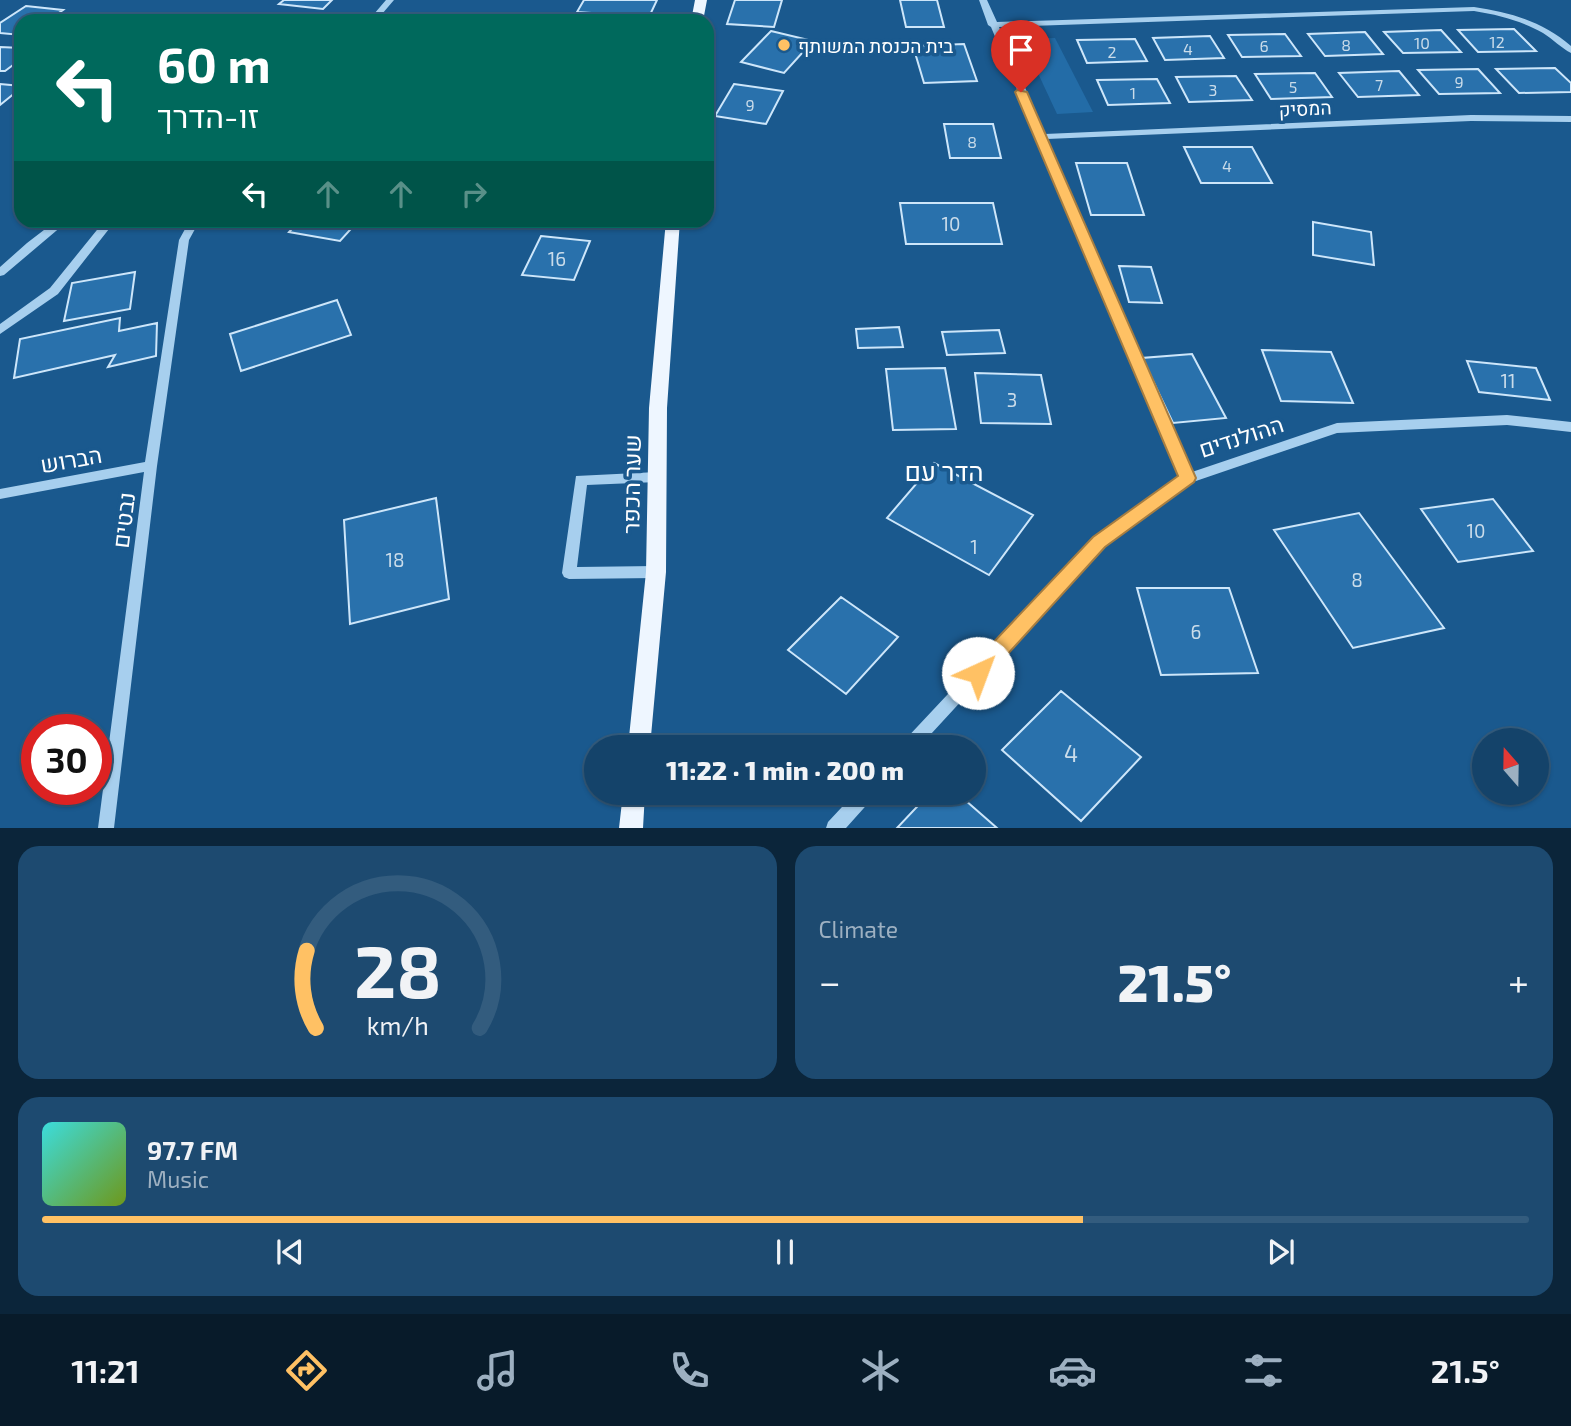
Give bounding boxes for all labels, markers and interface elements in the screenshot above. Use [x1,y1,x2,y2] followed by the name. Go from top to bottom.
[991,20,1051,92] pin
[1002,31,1040,69] icon: arrive
[1489,32,1505,51] house number: 12
[1414,33,1430,52] house number: 10
[157,34,271,93] text: 60 m
[798,34,953,57] place label: בית הכנסת המשותף
[1341,35,1351,54] house number: 8
[1259,36,1269,55] house number: 6
[776,37,792,53] marker: בית הכנסת המשותף
[1183,39,1193,58] house number: 4
[42,42,133,133] icon: left
[1108,42,1117,61] house number: 2
[1454,72,1464,91] house number: 9
[1375,75,1383,94] house number: 7
[1289,77,1297,96] house number: 5
[1209,80,1217,99] house number: 3
[1130,83,1136,102] house number: 1
[745,95,755,114] house number: 9
[1278,95,1332,121] street label: המסיק
[157,96,259,134] text: זו-הדרך
[967,132,977,151] house number: 8
[1222,156,1232,175] house number: 4
[236,175,274,213] icon: left
[309,175,347,213] icon: ahead
[382,175,420,213] icon: ahead
[455,175,493,213] icon: right
[941,212,961,235] house number: 10
[548,247,566,270] house number: 16
[1500,369,1516,392] house number: 11
[1007,388,1017,411] house number: 3
[1195,409,1287,463] street label: ההולנדים
[616,434,646,534] street label: שער הכפר
[38,440,104,478] street label: הברוש
[905,455,983,486] district label: הדר עם
[106,490,140,550] street label: נבטים
[1466,519,1486,542] house number: 10
[970,535,978,558] house number: 1
[385,548,405,571] house number: 18
[1351,568,1363,591] house number: 8
[1191,620,1201,643] house number: 6
[941,636,1015,710] position arrow
[21,714,112,805] speed limit sign: 30
[1472,728,1549,805] north arrow
[1472,728,1549,805] map controls
[1064,739,1078,767] house number: 4
[666,754,904,785] text: 11:22 · 1 min · 200 m
[819,915,898,943] text: Climate
[353,926,441,1014] text: 28
[1117,950,1231,1012] text: 21.5°
[819,958,841,1004] text: −
[1508,958,1529,1004] text: +
[366,1010,428,1040] text: km/h
[147,1134,238,1165] text: 97.7 FM
[147,1165,209,1193] text: Music
[271,1233,309,1271] icon: previous
[766,1233,804,1271] icon: pause
[1262,1233,1300,1271] icon: next
[282,1346,331,1395] icon: directions
[473,1346,522,1395] icon: music
[665,1346,714,1395] icon: phone
[856,1346,905,1395] icon: climate
[1048,1346,1097,1395] icon: car
[1239,1346,1288,1395] icon: filters
[71,1351,140,1389] text: 11:21
[1431,1351,1500,1389] text: 21.5°

